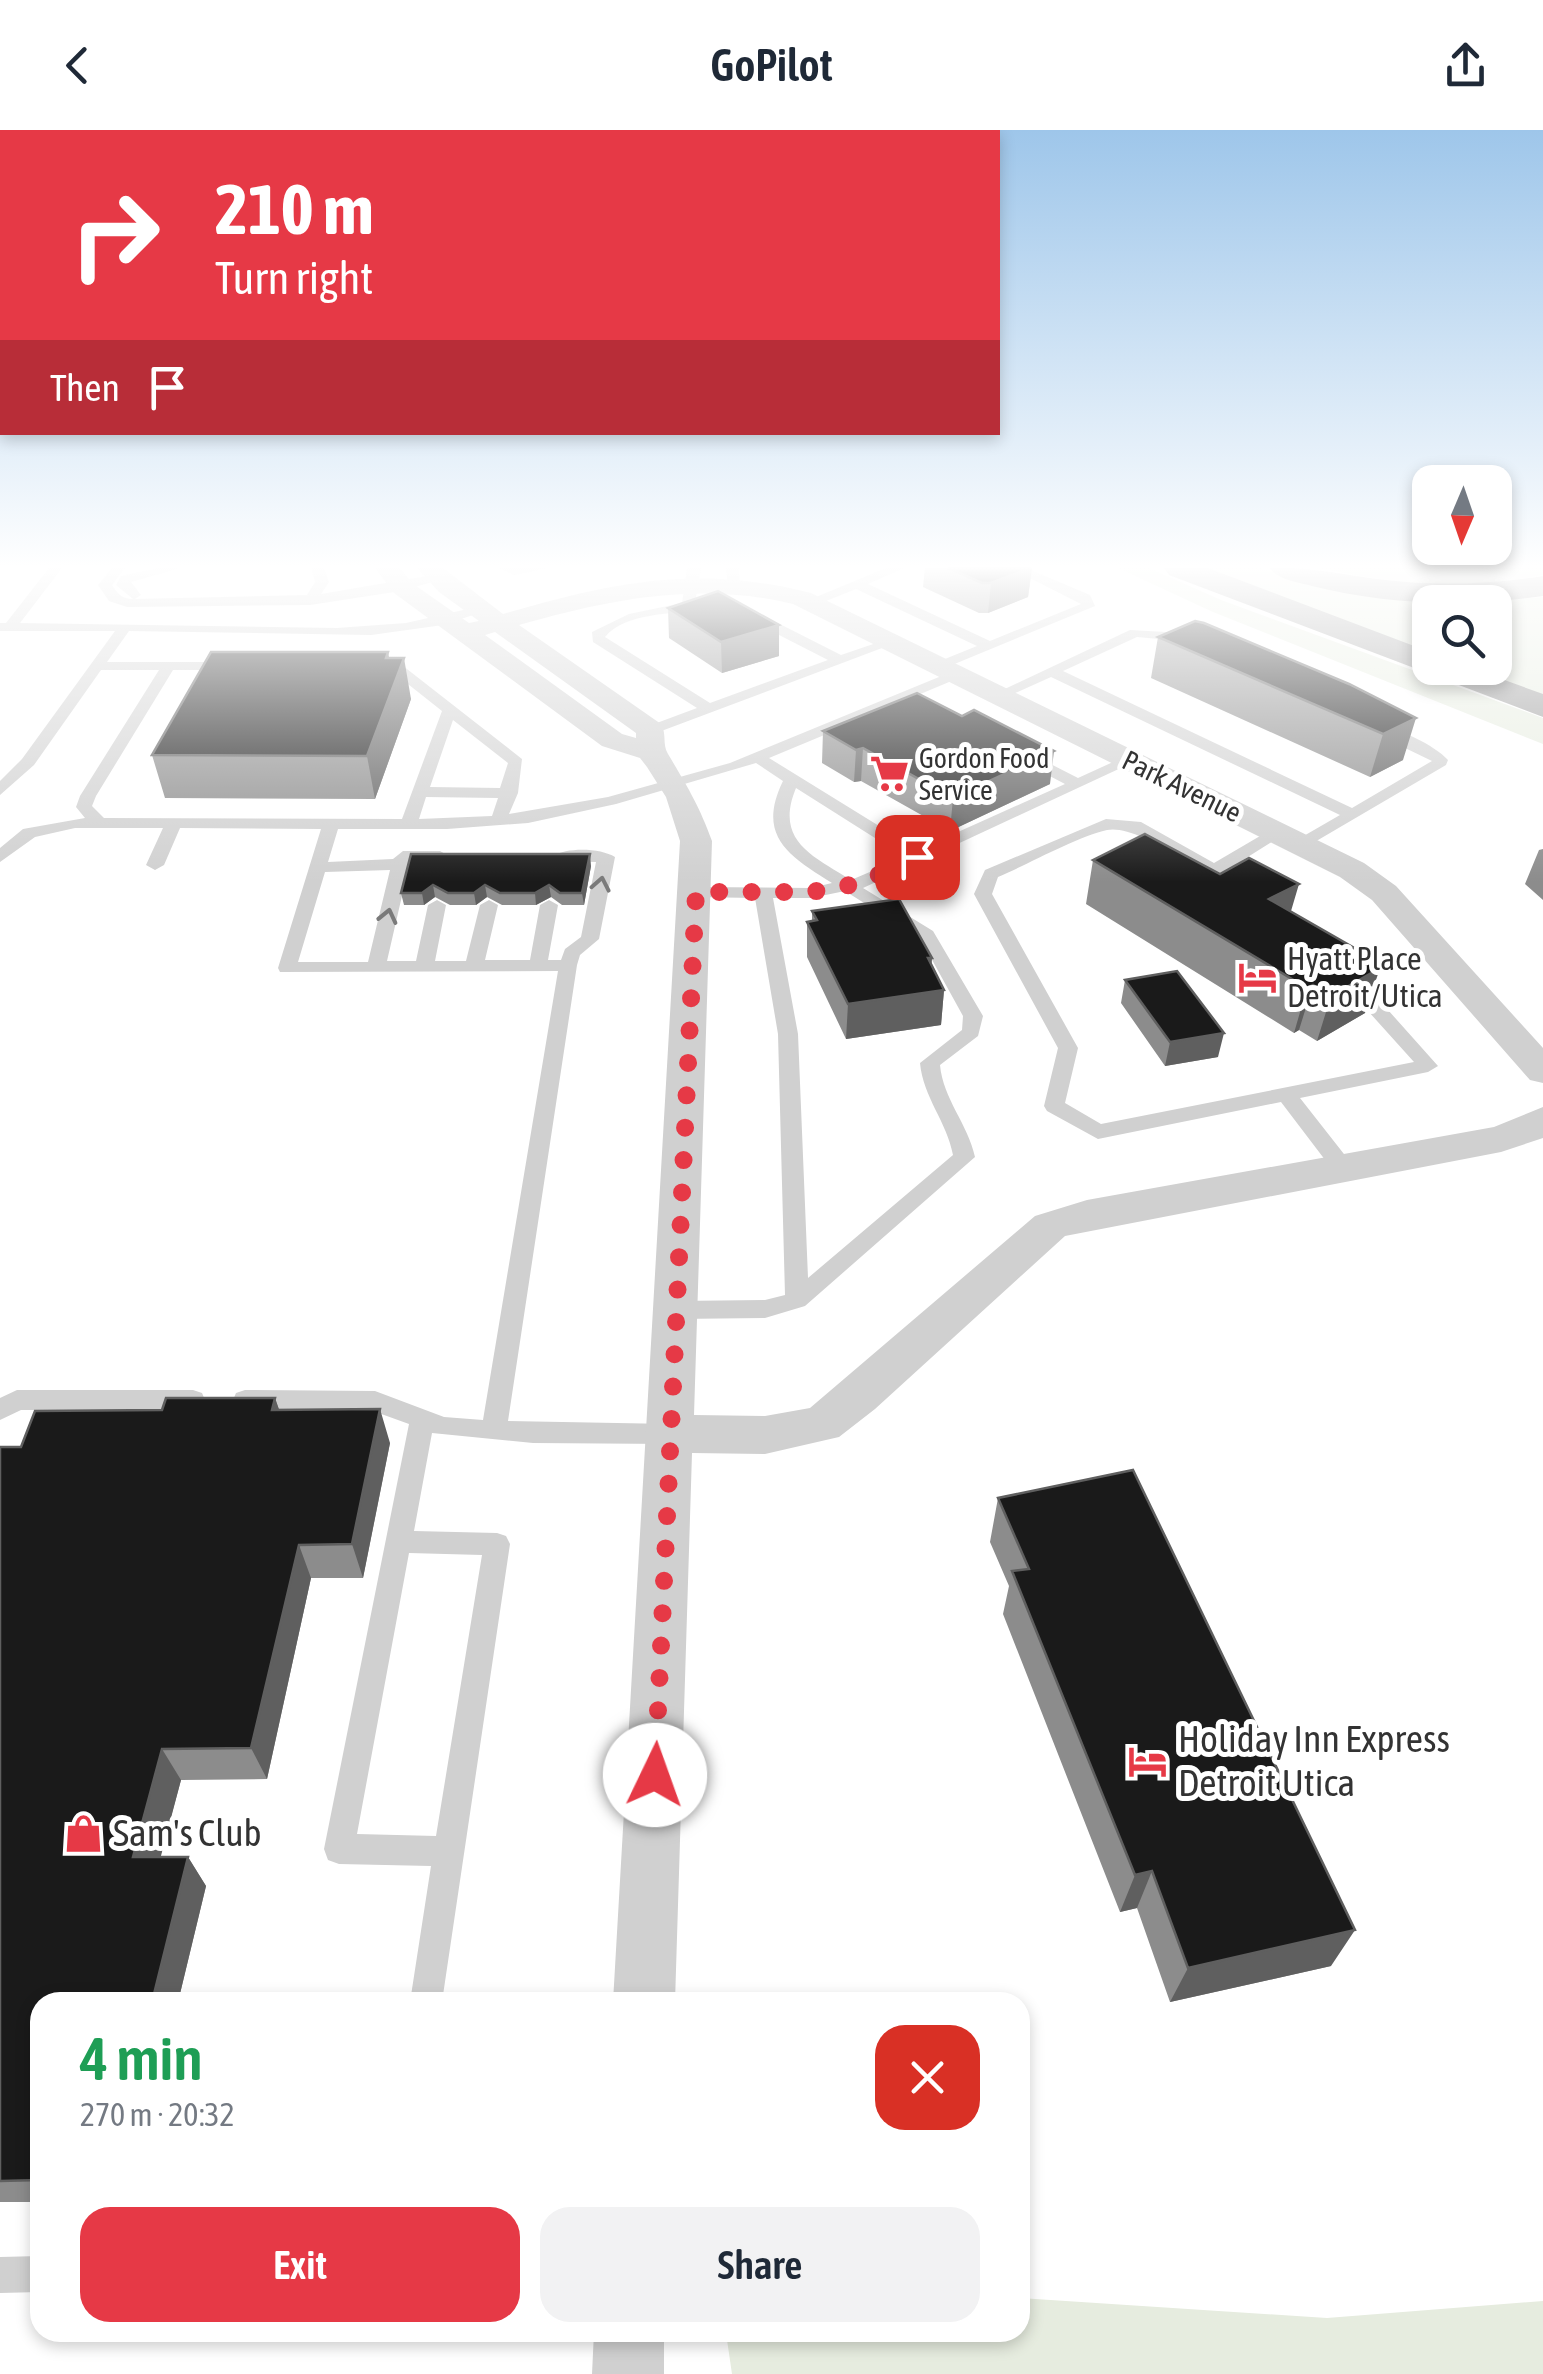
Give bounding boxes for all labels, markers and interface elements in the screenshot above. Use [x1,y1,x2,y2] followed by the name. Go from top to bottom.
[50,38,105,93] icon: back
[1438,38,1493,93] icon: share
[710,39,833,91] text: GoPilot
[215,169,374,249] text: 210 m
[50,170,180,300] icon: right
[215,252,373,304] text: Turn right
[140,360,195,415] icon: arrive
[50,366,120,409] text: Then
[1412,465,1512,565] north arrow
[1412,465,1512,685] map controls
[1412,585,1512,685] button: search
[919,742,1049,806] place label: Gordon Food Service
[1117,744,1247,828] street label: Park Avenue
[868,753,910,795] supermarket icon: Gordon Food Service
[875,815,960,900] pin
[890,830,945,885] icon: arrive
[589,876,610,893] one-way arrow
[376,908,397,925] one-way arrow
[1287,940,1443,1014] place label: Hyatt Place Detroit/Utica
[1236,956,1278,998] hotel icon: Hyatt Place Detroit/Utica
[1178,1717,1450,1804] place label: Holiday Inn Express Detroit Utica
[603,1723,707,1827] position arrow
[1127,1740,1169,1782] hotel icon: Holiday Inn Express Detroit Utica
[113,1811,262,1854] place label: Sam's Club
[62,1812,104,1854] shop icon: Sam's Club
[80,2024,203,2093] text: 4 min
[875,2025,980,2130] button: close
[80,2096,235,2133] text: 270 m · 20:32
[80,2207,520,2322] button: Exit
[540,2207,980,2322] button: Share

